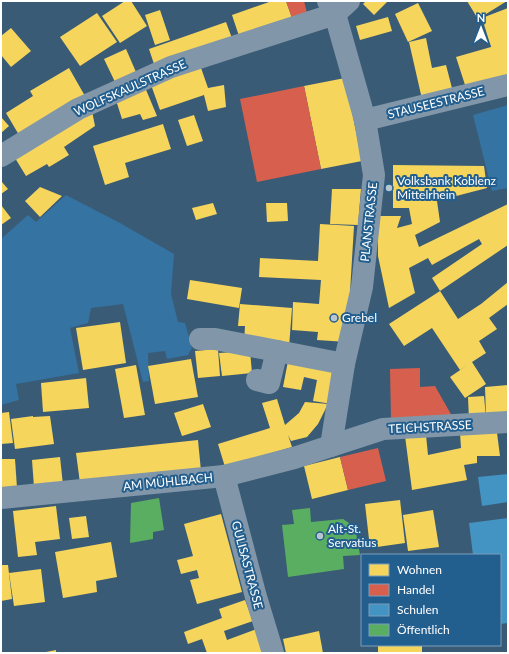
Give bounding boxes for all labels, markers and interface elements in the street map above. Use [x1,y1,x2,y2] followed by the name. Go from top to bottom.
[461,8,501,48] north arrow
[477,11,485,24] text: N
[71,56,188,119] street label: WOLFSKAULSTRASSE
[386,83,486,122] street label: STAUSEESTRASSE
[397,173,497,202] place label: Volksbank Koblenz Mittelrhein
[357,181,380,262] street label: PLANSTRASSE
[384,183,394,193] marker: Volksbank Koblenz Mittelrhein
[342,310,377,325] place label: Grebel
[329,313,339,323] marker: Grebel
[388,417,472,436] street label: TEICHSTRASSE
[122,469,214,494] street label: AM MÜHLBACH
[228,519,266,611] street label: GULISASTRASSE
[328,521,376,550] place label: Alt-St. Servatius
[315,531,325,541] marker: Alt-St. Servatius
[361,554,501,646] legend
[397,562,442,577] text: Wohnen
[397,582,435,597] text: Handel
[397,602,438,617] text: Schulen
[397,622,450,637] text: Öffentlich

